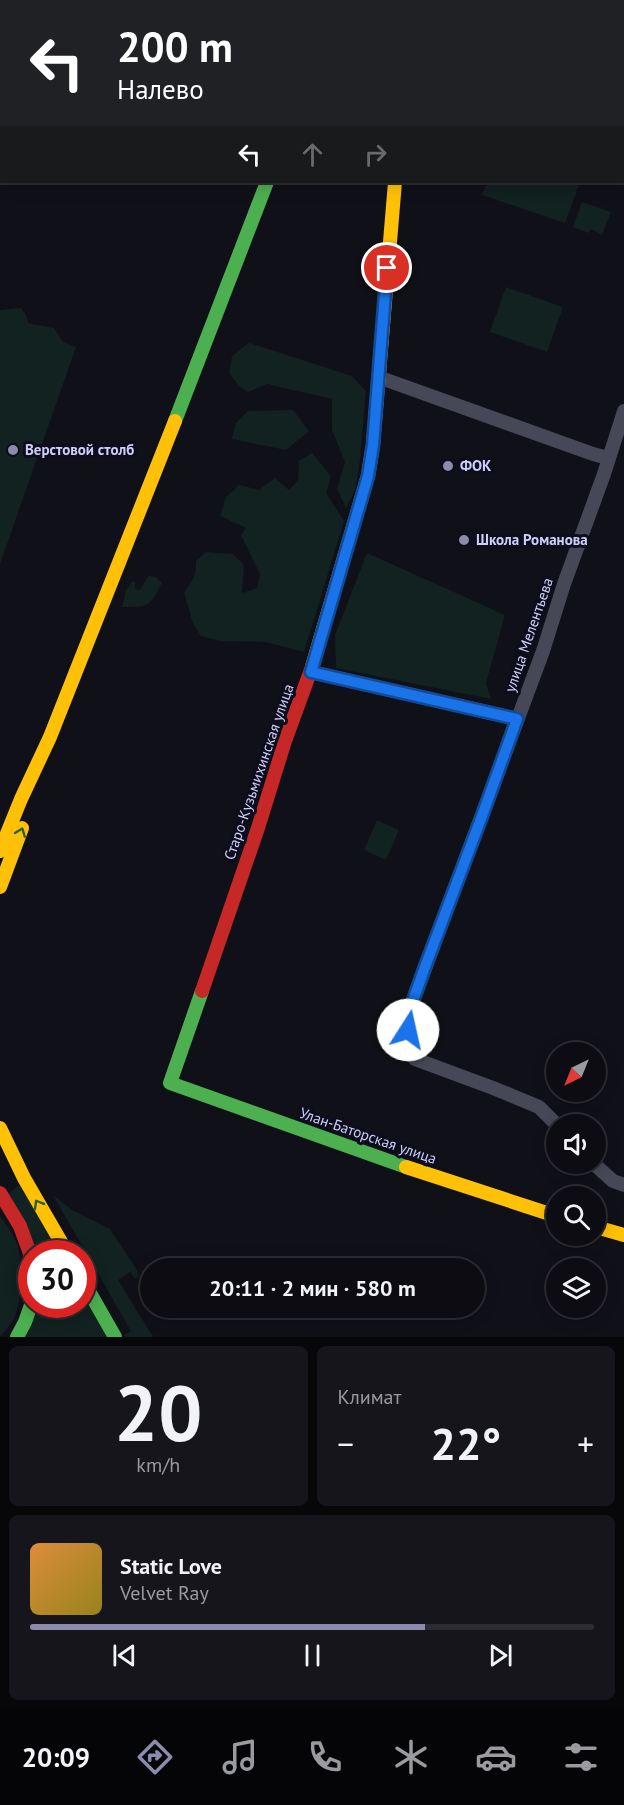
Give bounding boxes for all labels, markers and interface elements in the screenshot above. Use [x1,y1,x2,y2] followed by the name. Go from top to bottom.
[117,19,233,74] text: 200 m
[18,24,96,102] icon: left
[117,72,204,106] text: Налево
[233,138,266,171] icon: left
[296,138,329,171] icon: ahead
[359,138,392,171] icon: right
[361,242,412,293] pin
[370,251,403,284] icon: arrive
[25,440,134,459] place label: Верстовой столб
[6,443,20,457] marker: Верстовой столб
[460,456,492,475] place label: ФОК
[441,459,455,473] marker: ФОК
[476,530,588,549] place label: Школа Романова
[457,533,471,547] marker: Школа Романова
[500,575,557,695] street label: улица Мелентьева
[219,681,298,862] street label: Старо-Кузьмихинская улица
[13,827,26,838] one-way arrow
[376,998,440,1062] position arrow
[546,1042,606,1102] north arrow
[546,1042,606,1318] map controls
[297,1103,439,1168] street label: Улан-Баторская улица
[546,1114,606,1174] button: sound
[546,1186,606,1246] button: search
[34,1199,46,1210] one-way arrow
[18,1240,96,1318] speed limit sign: 30
[546,1258,606,1318] button: layers
[209,1274,416,1302] text: 20:11 · 2 мин · 580 m
[114,1362,202,1463] text: 20
[338,1384,401,1410] text: Климат
[430,1414,501,1472] text: 22°
[338,1422,354,1465] text: −
[577,1422,594,1465] text: +
[136,1452,180,1478] text: km/h
[120,1552,222,1580] text: Static Love
[120,1580,209,1606] text: Velvet Ray
[108,1639,141,1672] icon: previous
[296,1639,329,1672] icon: pause
[484,1639,517,1672] icon: next
[134,1736,176,1778] icon: directions
[219,1736,261,1778] icon: music
[304,1736,346,1778] icon: phone
[390,1736,432,1778] icon: climate
[475,1736,517,1778] icon: car
[560,1736,602,1778] icon: filters
[22,1740,90,1774] text: 20:09

